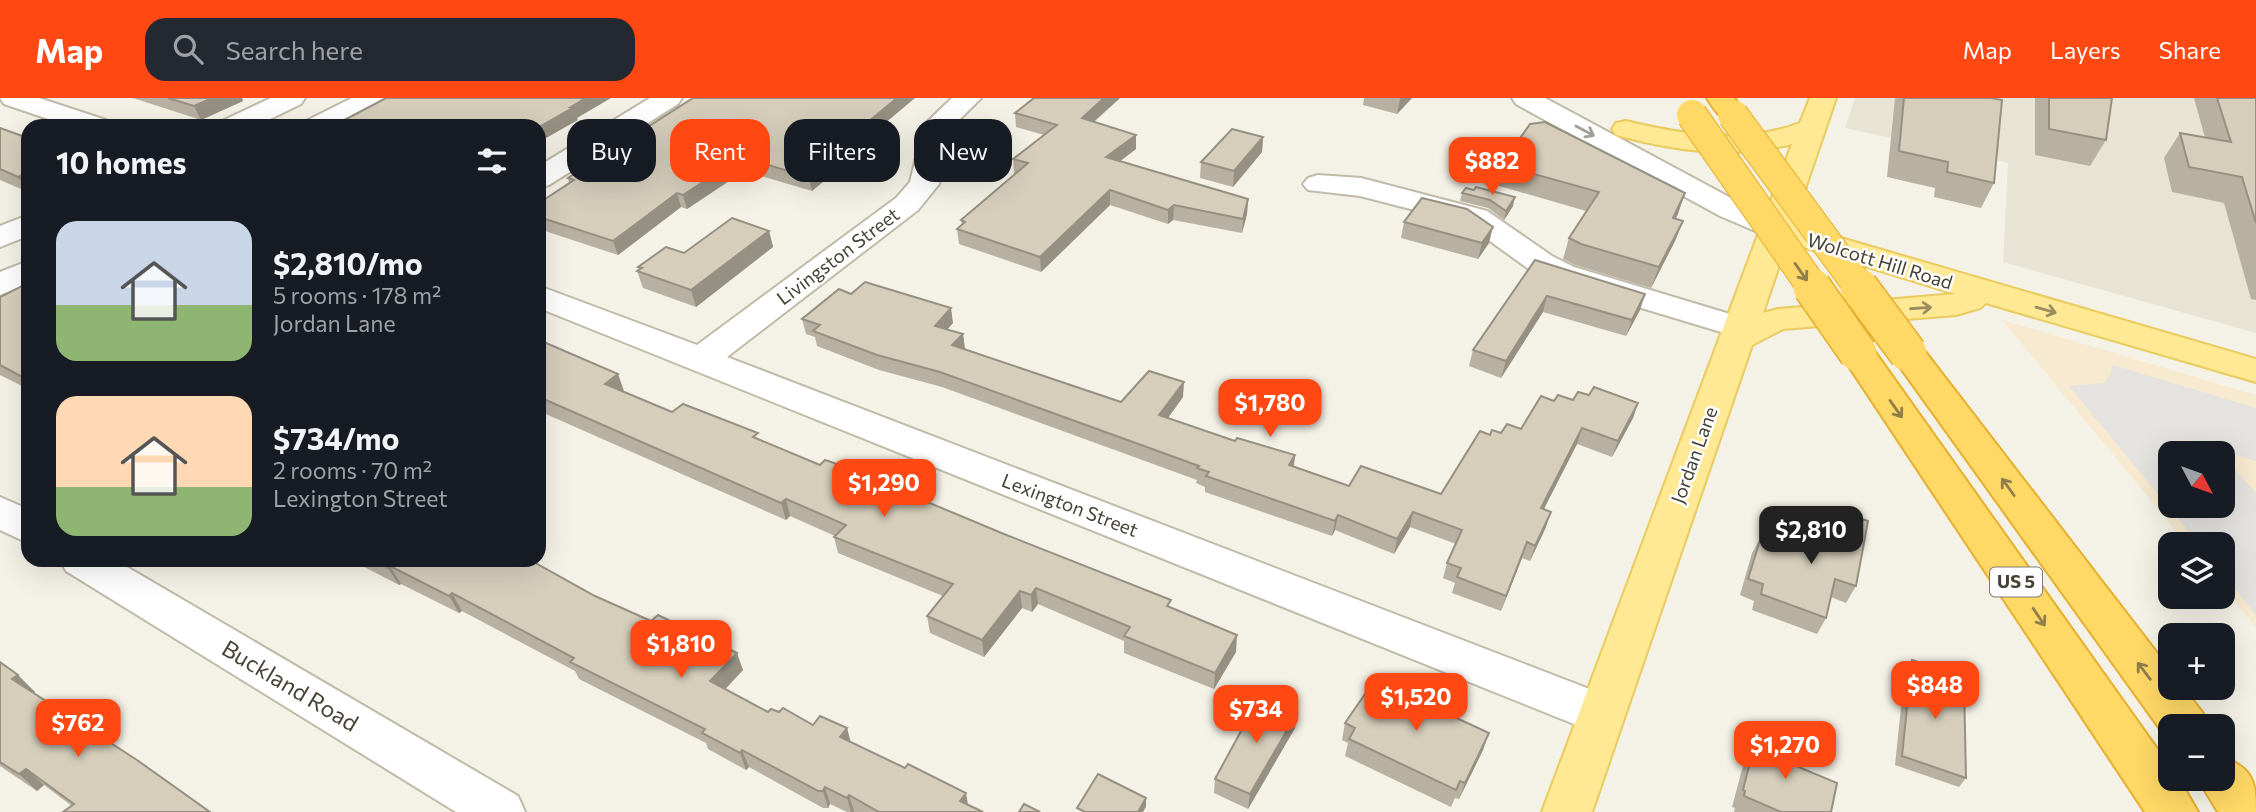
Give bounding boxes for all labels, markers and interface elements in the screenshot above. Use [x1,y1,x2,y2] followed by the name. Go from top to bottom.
[145,18,635,81] search box
[35,29,103,70] text: Map
[169,30,207,68] icon: search
[225,34,363,65] text: Search here
[1963,35,2012,64] text: Map
[2050,35,2121,64] text: Layers
[2159,35,2221,64] text: Share
[567,119,656,182] chip: Buy
[670,119,770,182] chip: Rent
[784,119,900,182] chip: Filters
[914,119,1012,182] chip: New
[1574,124,1594,138] one-way arrow
[1451,138,1533,197] pin: $882
[473,142,511,180] icon: filters
[56,143,186,180] text: 10 homes
[1465,146,1519,174] text: $882
[772,202,904,309] street label: Livingston Street
[1805,227,1956,294] street label: Wolcott Hill Road
[273,244,423,281] text: $2,810/mo
[112,249,196,333] icon: home
[1794,262,1808,281] one-way arrow
[273,281,441,309] text: 5 rooms · 178 m²
[1909,301,1932,314] one-way arrow
[2034,304,2056,317] one-way arrow
[273,309,396,337] text: Jordan Lane
[1213,380,1327,439] pin: $1,780
[1234,388,1306,416] text: $1,780
[1889,399,1904,418] one-way arrow
[1665,403,1722,506] street label: Jordan Lane
[273,419,399,456] text: $734/mo
[112,424,196,508] icon: home
[2158,441,2235,518] north arrow
[2158,441,2235,791] map controls
[273,456,432,484] text: 2 rooms · 70 m²
[827,460,941,519] pin: $1,290
[848,468,920,496] text: $1,290
[999,468,1142,541] street label: Lexington Street
[2001,478,2015,497] one-way arrow
[273,484,448,512] text: Lexington Street
[1754,506,1868,566] pin: $2,810
[1775,515,1847,543] text: $2,810
[2158,532,2235,609] button: layers
[1990,568,2042,596] road number: US 5
[2032,607,2046,626] one-way arrow
[624,620,738,680] pin: $1,810
[2158,623,2235,700] button: +
[647,629,715,657] text: $1,810
[217,633,364,737] street label: Buckland Road
[1894,662,1976,721] pin: $848
[2137,662,2152,681] one-way arrow
[1907,670,1963,698] text: $848
[1359,674,1473,733] pin: $1,520
[1380,682,1452,710] text: $1,520
[1215,686,1297,745] pin: $734
[1229,694,1283,722] text: $734
[37,700,119,759] pin: $762
[52,708,104,736] text: $762
[2158,714,2235,791] button: −
[1728,722,1842,781] pin: $1,270
[1750,730,1820,758] text: $1,270

